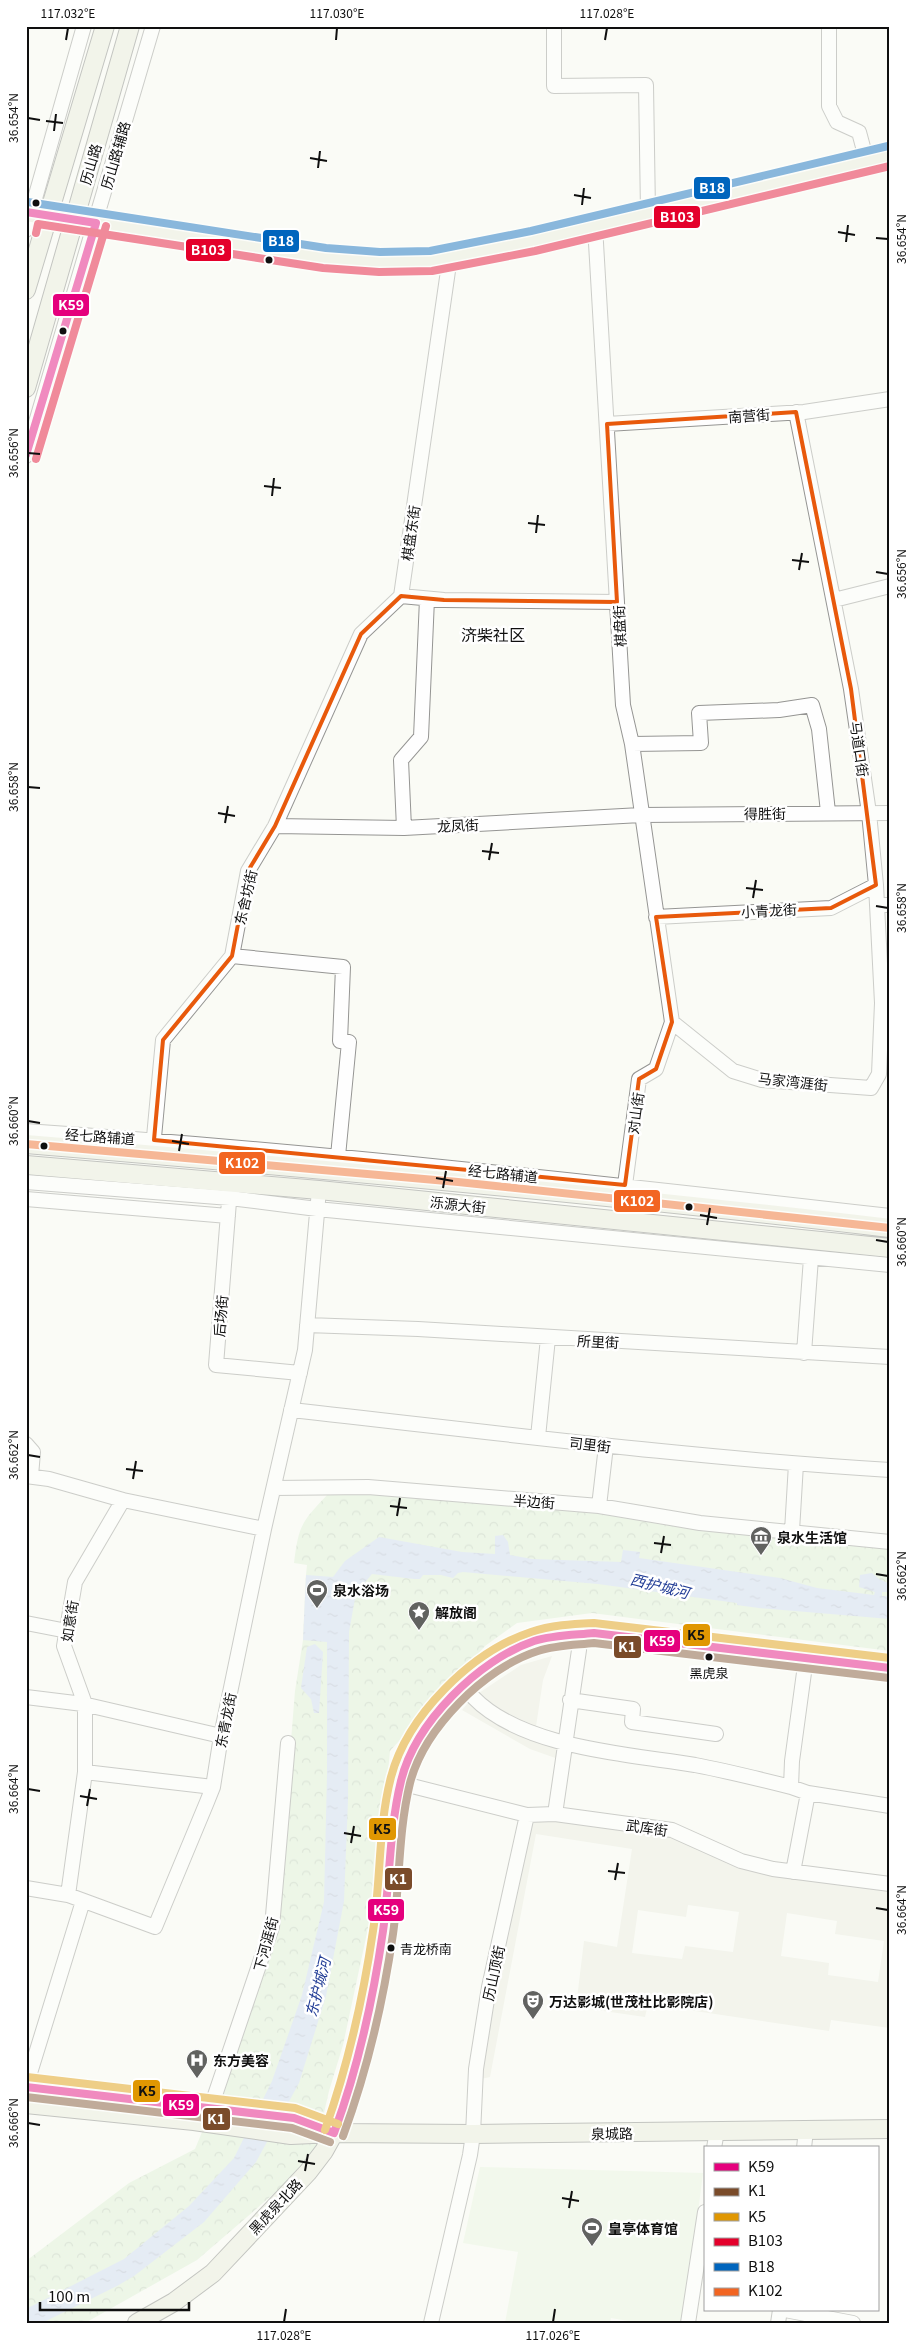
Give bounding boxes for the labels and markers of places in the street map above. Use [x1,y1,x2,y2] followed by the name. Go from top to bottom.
[31,198,41,208] unlabelled marker
[264,255,274,265] unlabelled marker
[58,326,68,336] unlabelled marker
[39,1141,49,1151] unlabelled marker
[684,1202,694,1212] unlabelled marker
[749,1525,773,1556] museum icon: 泉水生活馆
[777,1527,847,1547] place label: 泉水生活馆
[305,1578,329,1609] sports icon: 泉水浴场
[333,1580,389,1600] place label: 泉水浴场
[407,1600,431,1631] place icon: 解放阁
[435,1602,477,1622] place label: 解放阁
[704,1652,714,1662] marker: 黑虎泉
[689,1663,729,1682] place label: 黑虎泉
[400,1939,452,1958] place label: 青龙桥南
[386,1943,396,1953] marker: 青龙桥南
[521,1989,545,2020] theatre icon: 万达影城(世茂杜比影院店)
[549,1991,714,2011] place label: 万达影城(世茂杜比影院店)
[185,2048,209,2079] hospital icon: 东方美容
[213,2050,269,2070] place label: 东方美容
[580,2216,604,2247] sports icon: 皇亭体育馆
[608,2218,678,2238] place label: 皇亭体育馆

